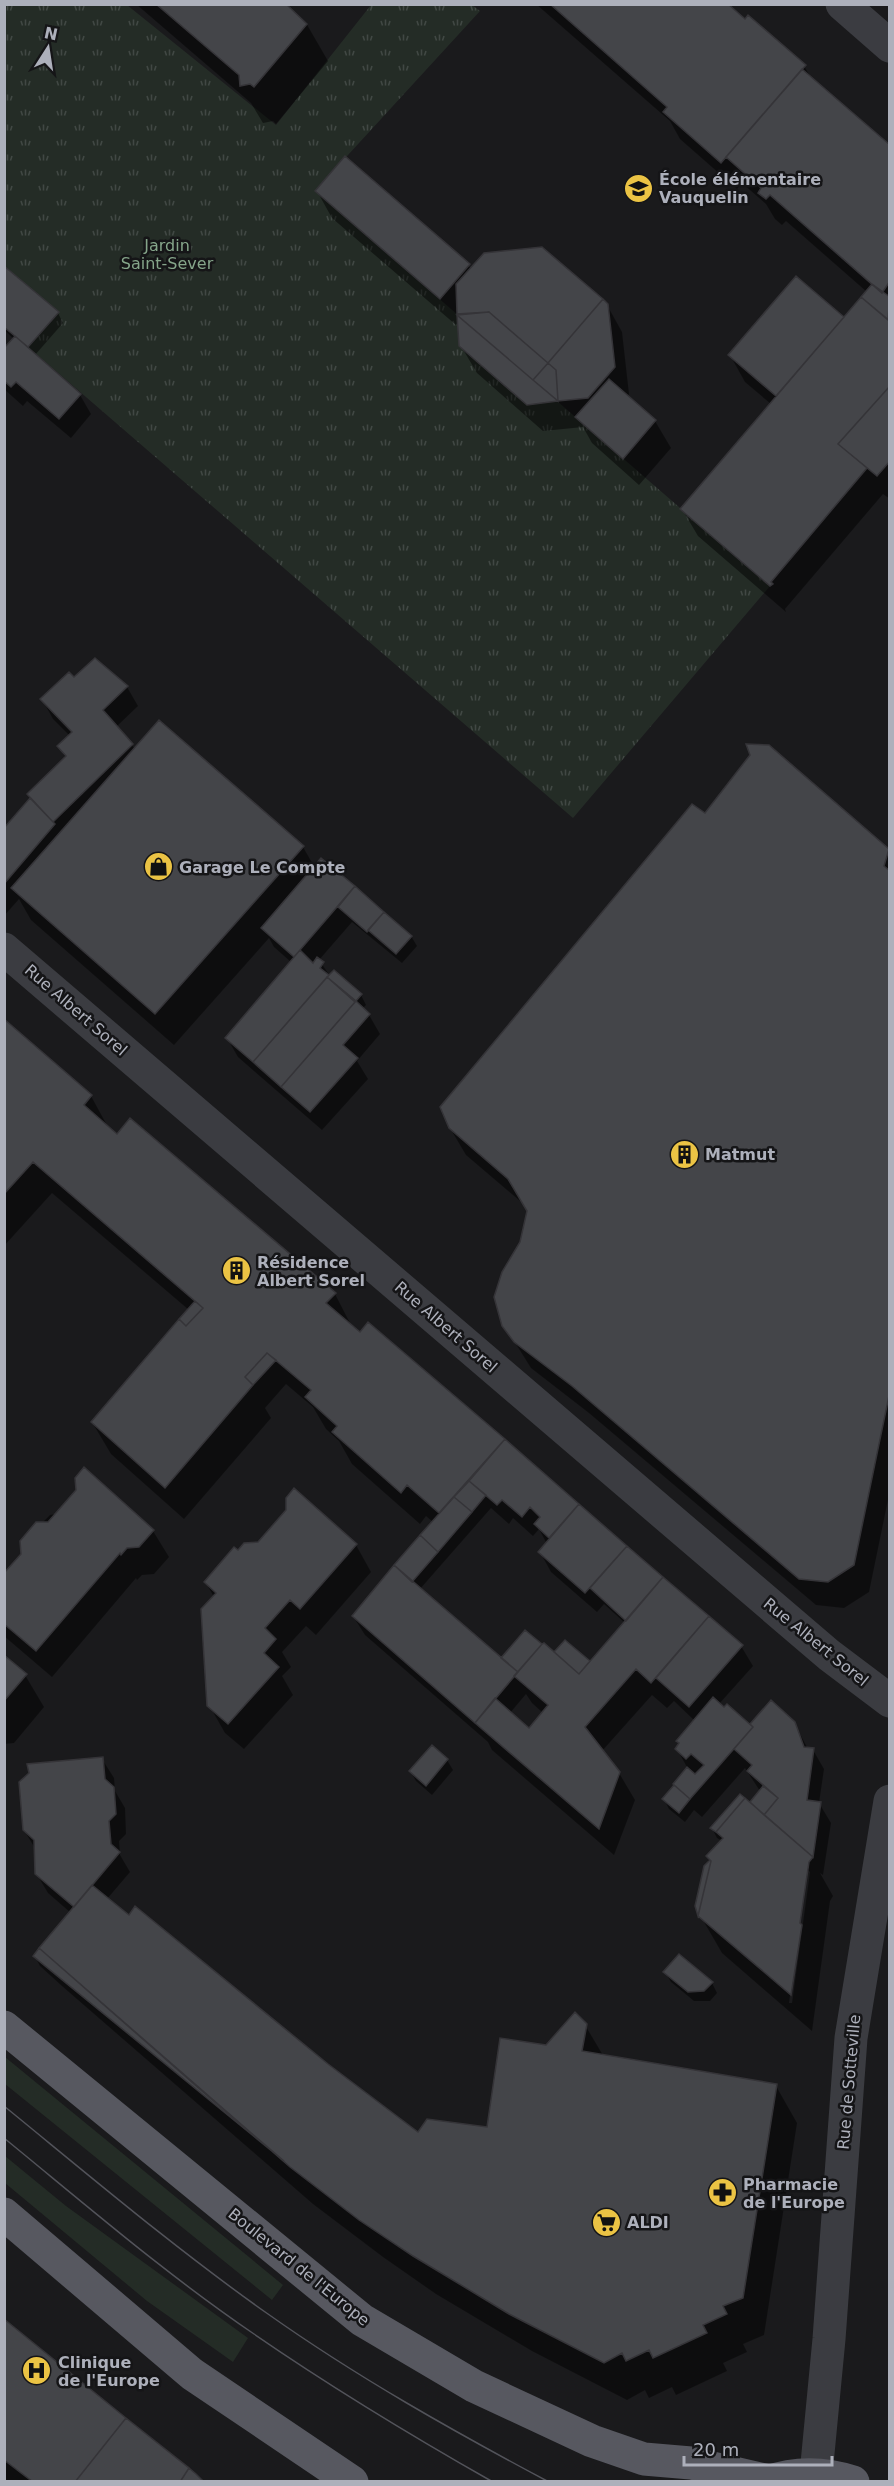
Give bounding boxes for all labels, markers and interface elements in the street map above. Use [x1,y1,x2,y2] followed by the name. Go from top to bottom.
[18,18,78,78] north arrow
[42,23,60,45] text: N
[659,170,821,207] place label: École élémentaire Vauquelin
[622,172,654,204] school or university icon: École élémentaire Vauquelin
[121,236,214,273] park label: Jardin Saint-Sever
[142,851,174,883] shop icon: Garage Le Compte
[179,858,346,877] place label: Garage Le Compte
[21,960,131,1060] street label: Rue Albert Sorel
[668,1138,700,1170] building icon: Matmut
[705,1145,775,1164] place label: Matmut
[257,1253,365,1290] place label: Résidence Albert Sorel
[220,1255,252,1287] building icon: Résidence Albert Sorel
[391,1277,501,1377] street label: Rue Albert Sorel
[760,1594,872,1690] street label: Rue Albert Sorel
[834,2014,864,2150] street label: Rue de Sotteville
[743,2175,845,2212] place label: Pharmacie de l'Europe
[706,2177,738,2209] pharmacy icon: Pharmacie de l'Europe
[225,2204,373,2330] street label: Boulevard de l'Europe
[590,2206,622,2238] supermarket icon: ALDI
[627,2213,669,2232] place label: ALDI
[58,2353,160,2390] place label: Clinique de l'Europe
[21,2355,53,2387] hospital icon: Clinique de l'Europe
[684,2429,832,2467] scale bar
[693,2439,739,2460] text: 20 m

